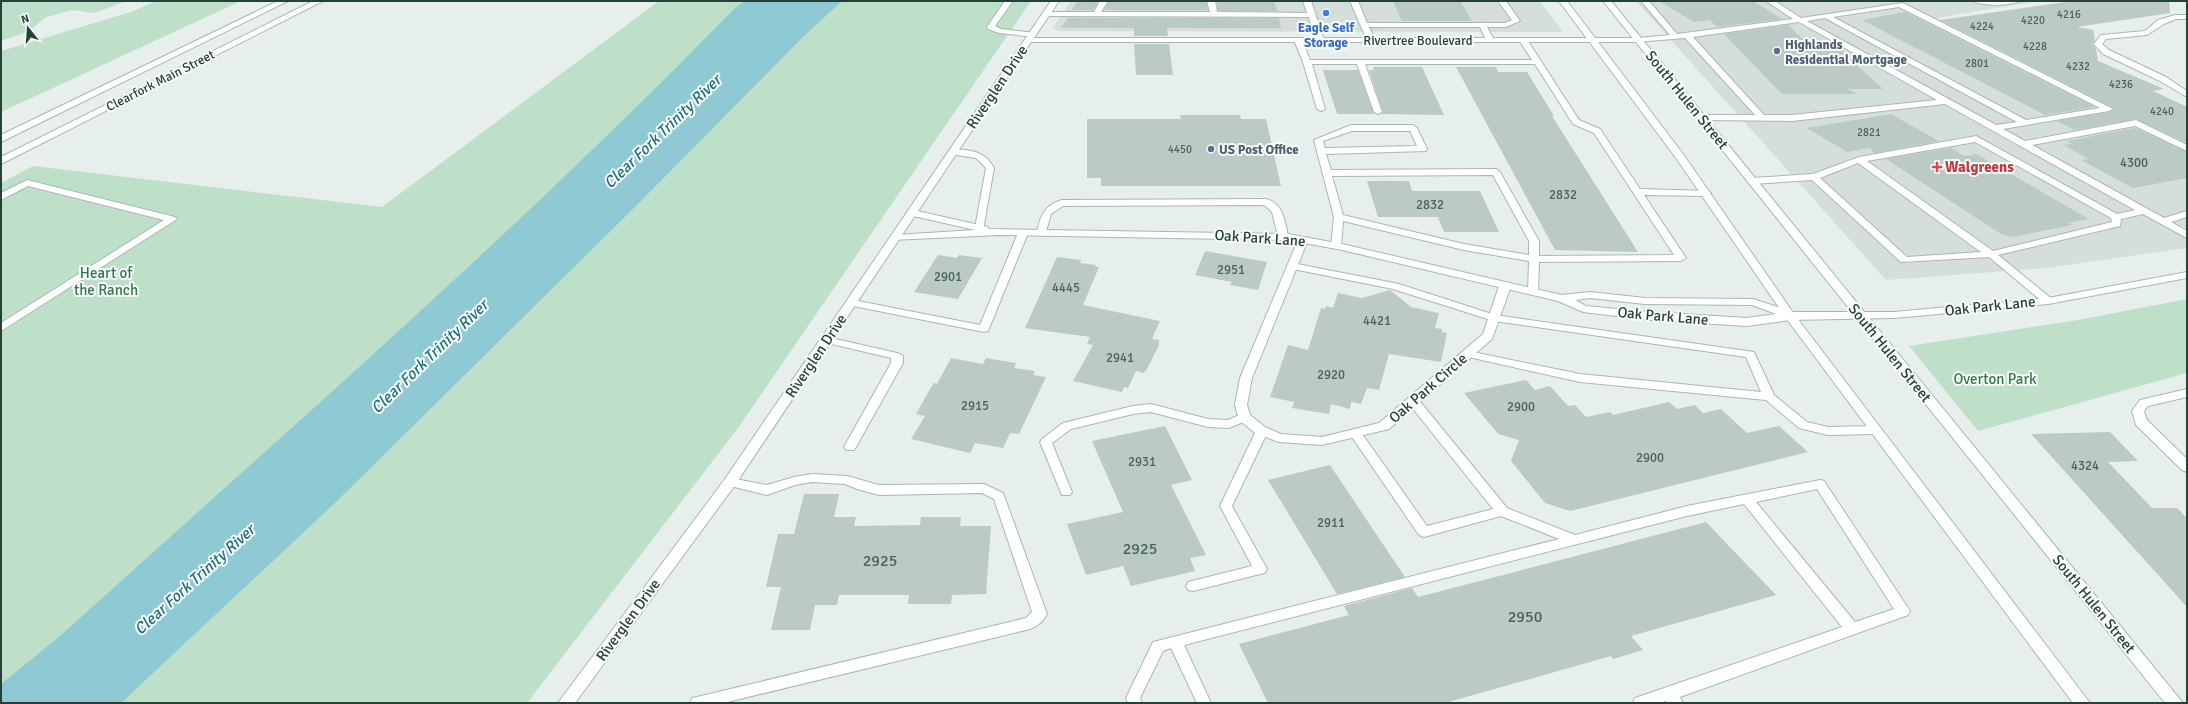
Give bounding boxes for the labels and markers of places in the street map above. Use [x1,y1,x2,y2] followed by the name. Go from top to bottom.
[1321,8,1331,18] marker: Eagle Self Storage
[1298,20,1356,51] place label: Eagle Self Storage
[1785,37,1907,68] place label: Highlands Residential Mortgage
[1772,46,1782,56] marker: Highlands Residential Mortgage
[1219,142,1299,158] place label: US Post Office
[1206,144,1216,154] marker: US Post Office
[1945,158,2014,176] place label: Walgreens
[1932,162,1942,172] marker: Walgreens

